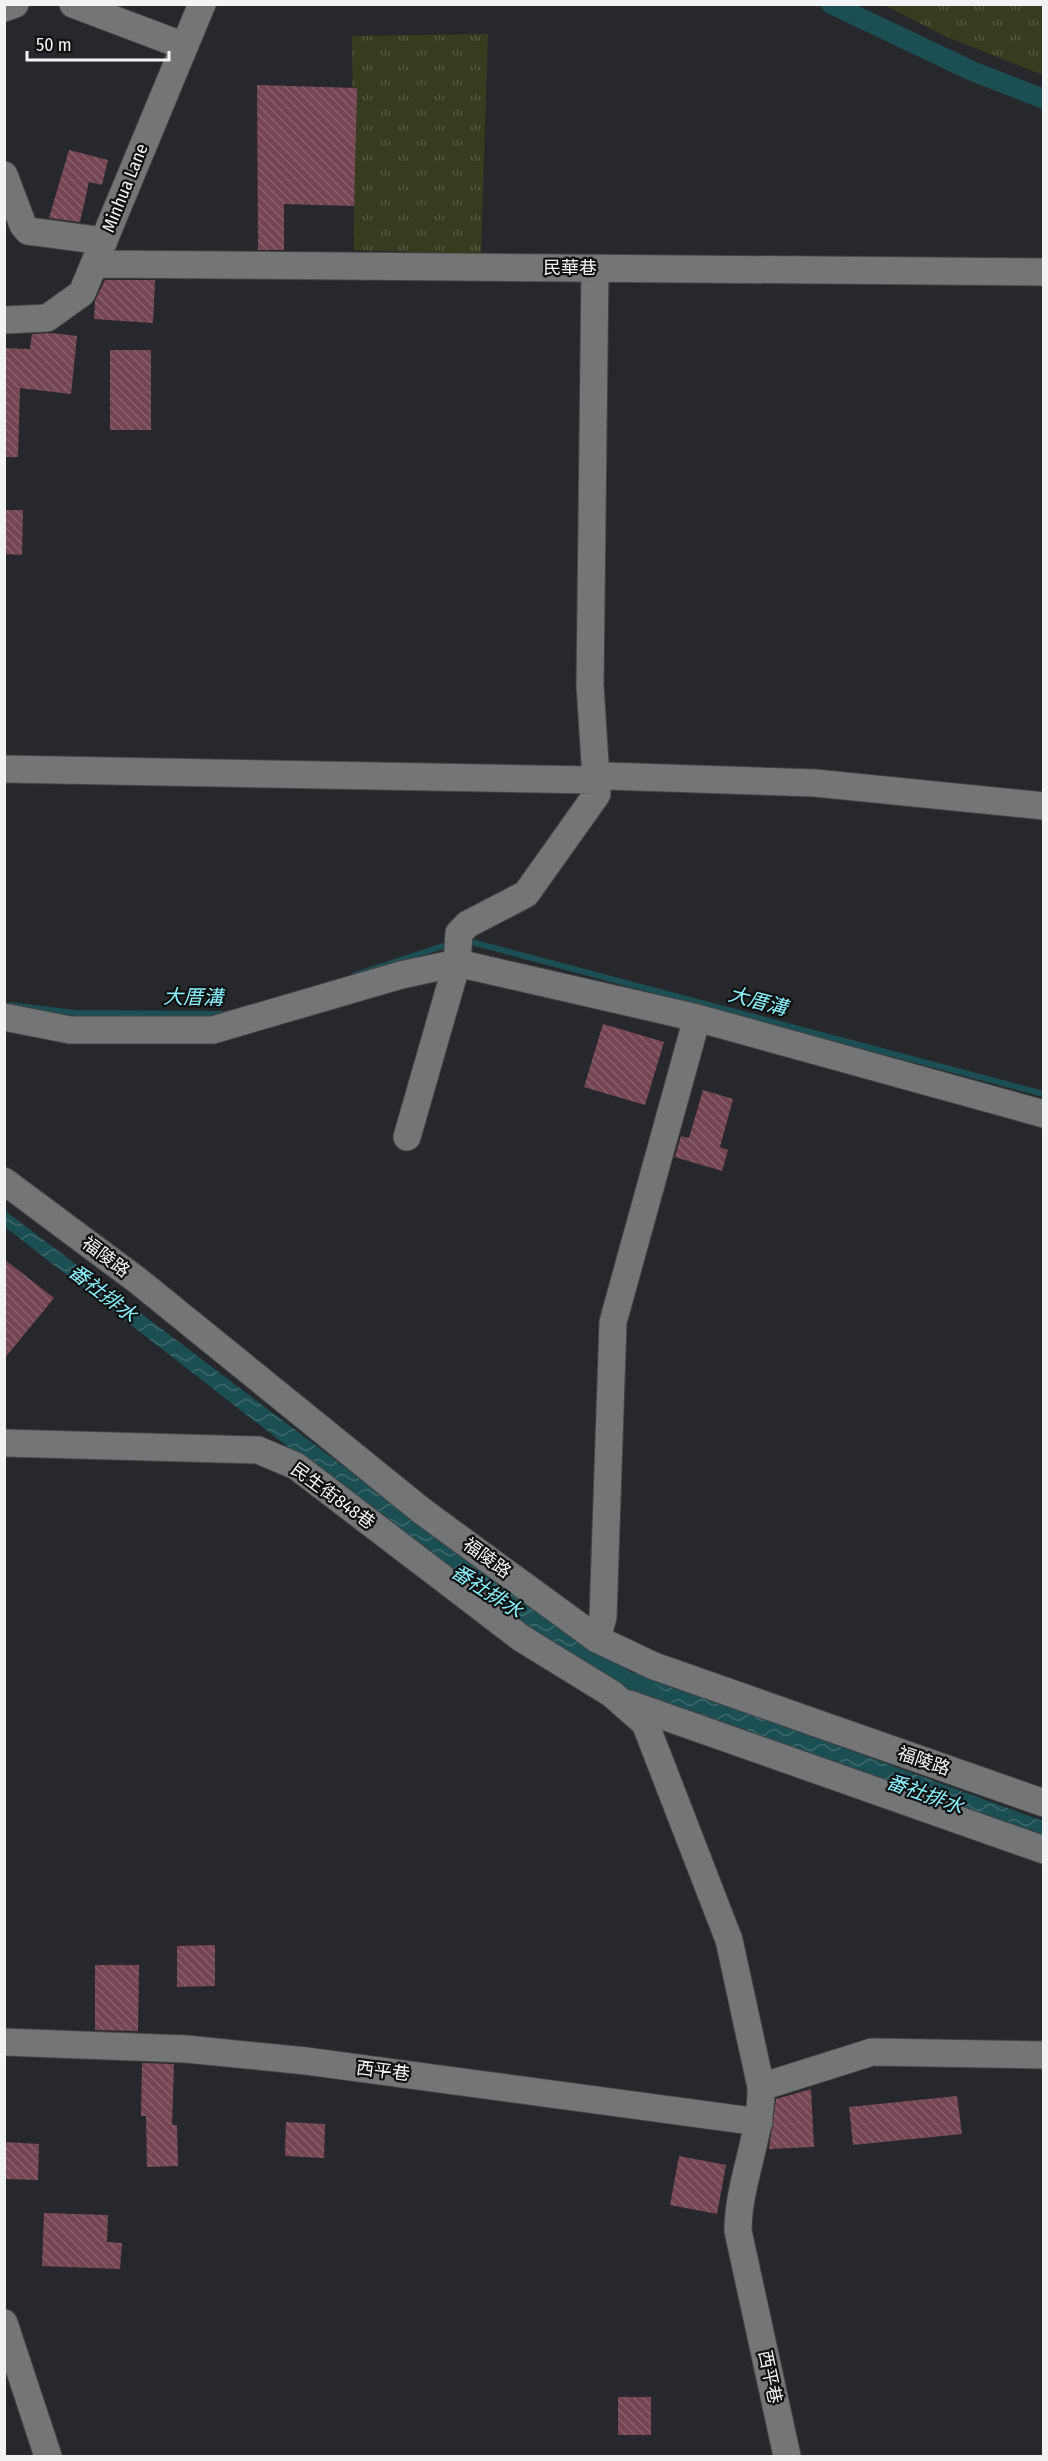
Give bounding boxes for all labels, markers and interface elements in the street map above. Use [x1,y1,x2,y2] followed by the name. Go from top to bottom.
[27,24,170,62] scale bar
[36,34,72,56] text: 50 m
[97,140,153,236] street label: Minhua Lane
[543,257,597,279] street label: 民華巷
[726,982,793,1021] water label: 大厝溝
[163,984,226,1010] water label: 大厝溝
[78,1232,134,1282] street label: 福陵路
[64,1259,143,1328] water label: 番社排水
[287,1458,379,1534] street label: 民生街848巷
[459,1533,515,1583] street label: 福陵路
[447,1559,528,1623] water label: 番社排水
[895,1742,953,1780] street label: 福陵路
[883,1769,968,1819] water label: 番社排水
[355,2057,411,2085] street label: 西平巷
[754,2348,786,2406] street label: 西平巷

